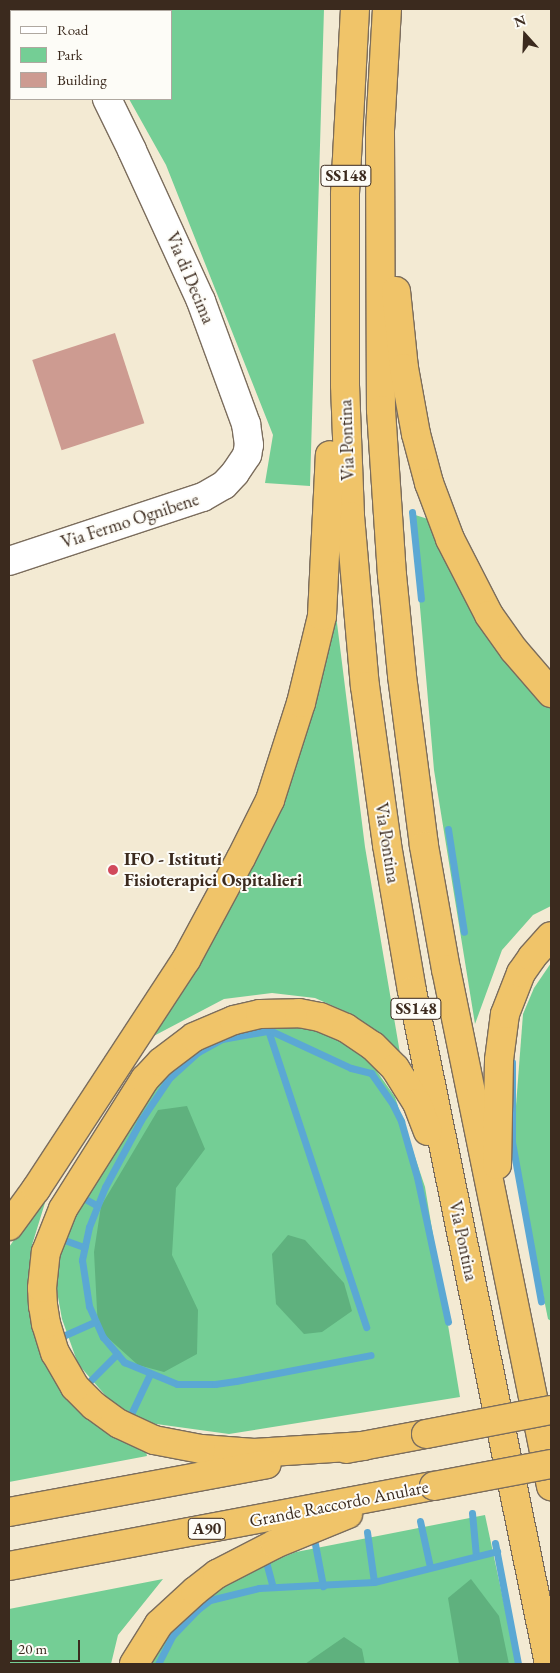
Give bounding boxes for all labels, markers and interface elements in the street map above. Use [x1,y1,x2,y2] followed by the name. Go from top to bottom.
[10,10,172,100] legend
[500,10,550,60] north arrow
[511,11,528,31] text: N
[57,20,88,39] text: Road
[57,45,83,64] text: Park
[57,70,107,89] text: Building
[320,162,372,190] road number: SS148
[161,229,219,327] street label: Via di Decima
[335,399,359,481] street label: Via Pontina
[58,489,202,553] street label: Via Fermo Ognibene
[370,801,404,885] street label: Via Pontina
[124,849,302,892] place label: IFO - Istituti Fisioterapici Ospitalieri
[106,863,120,877] marker: IFO - Istituti Fisioterapici Ospitalieri
[390,996,442,1022] road number: SS148
[444,1199,482,1283] street label: Via Pontina
[248,1476,430,1532] street label: Grande Raccordo Anulare
[187,1516,227,1542] road number: A90
[12,1630,82,1662] scale bar
[18,1639,47,1658] text: 20 m

